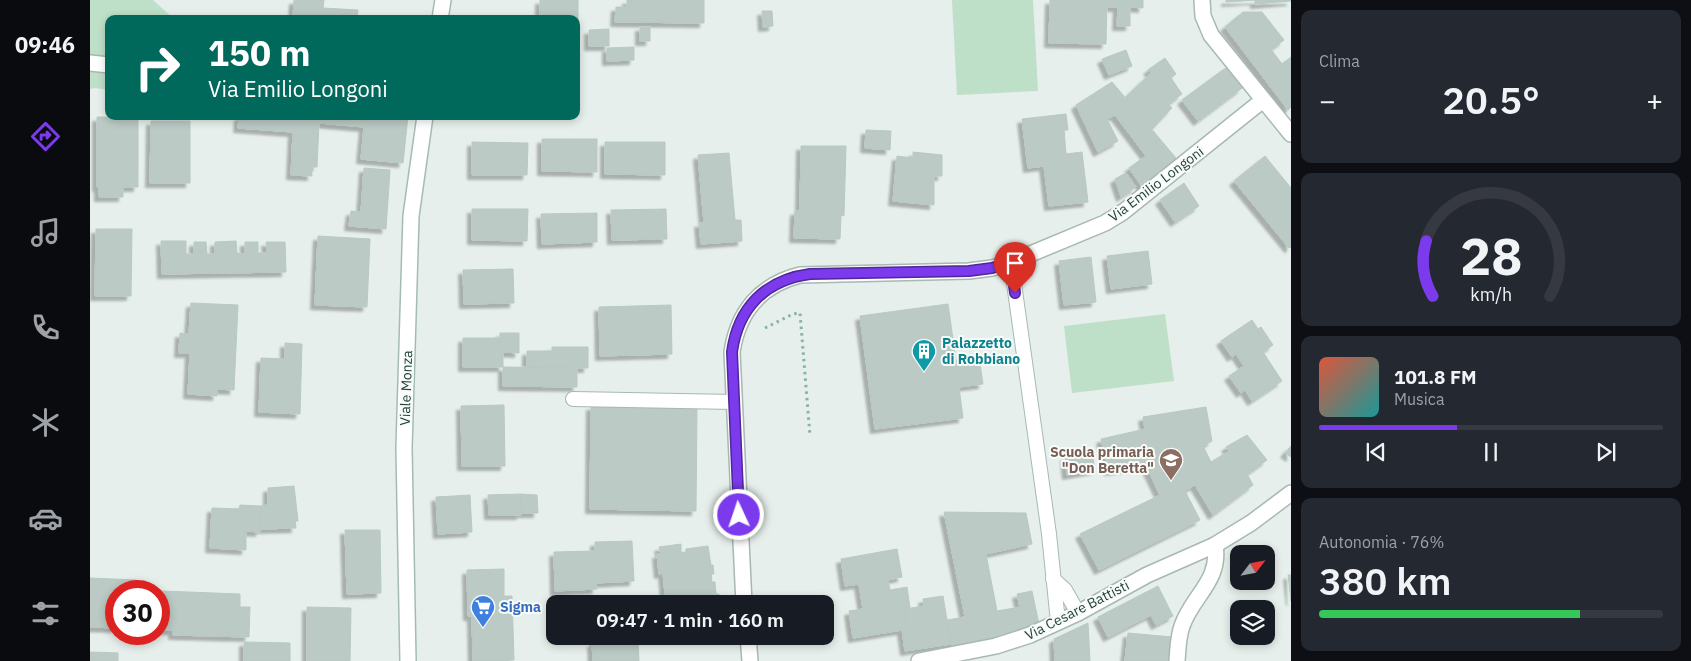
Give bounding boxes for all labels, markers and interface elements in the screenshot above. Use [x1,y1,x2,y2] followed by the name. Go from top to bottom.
[15,30,75,59] text: 09:46
[208,30,311,76] text: 150 m
[125,35,190,100] icon: right
[1319,51,1360,71] text: Clima
[208,74,388,103] text: Via Emilio Longoni
[1442,75,1540,124] text: 20.5°
[1319,82,1336,119] text: −
[1646,82,1663,119] text: +
[28,119,63,154] icon: directions
[1105,142,1207,226] street label: Via Emilio Longoni
[28,215,63,250] icon: music
[1460,222,1522,289] text: 28
[994,242,1036,293] pin
[1001,249,1029,277] icon: arrive
[1470,283,1512,306] text: km/h
[28,310,63,345] icon: phone
[942,334,1020,368] place label: Palazzetto di Robbiano
[911,338,937,372] building icon: Palazzetto di Robbiano
[396,349,416,426] street label: Viale Monza
[1394,365,1477,389] text: 101.8 FM
[1394,389,1444,409] text: Musica
[28,405,63,440] icon: climate
[1362,438,1390,466] icon: previous
[1477,438,1505,466] icon: pause
[1592,438,1620,466] icon: next
[1050,443,1154,477] place label: Scuola primaria "Don Beretta"
[1158,447,1184,481] school or university icon: Scuola primaria "Don Beretta"
[712,488,764,540] position arrow
[28,501,63,536] icon: car
[1319,532,1444,552] text: Autonomia · 76%
[1230,545,1275,590] north arrow
[1230,545,1275,645] map controls
[1319,556,1451,605] text: 380 km
[1022,576,1132,644] street label: Via Cesare Battisti
[105,580,170,645] speed limit sign: 30
[470,594,496,628] supermarket icon: Sigma
[28,596,63,631] icon: filters
[500,598,541,616] place label: Sigma
[1230,600,1275,645] button: layers
[596,608,784,632] text: 09:47 · 1 min · 160 m

